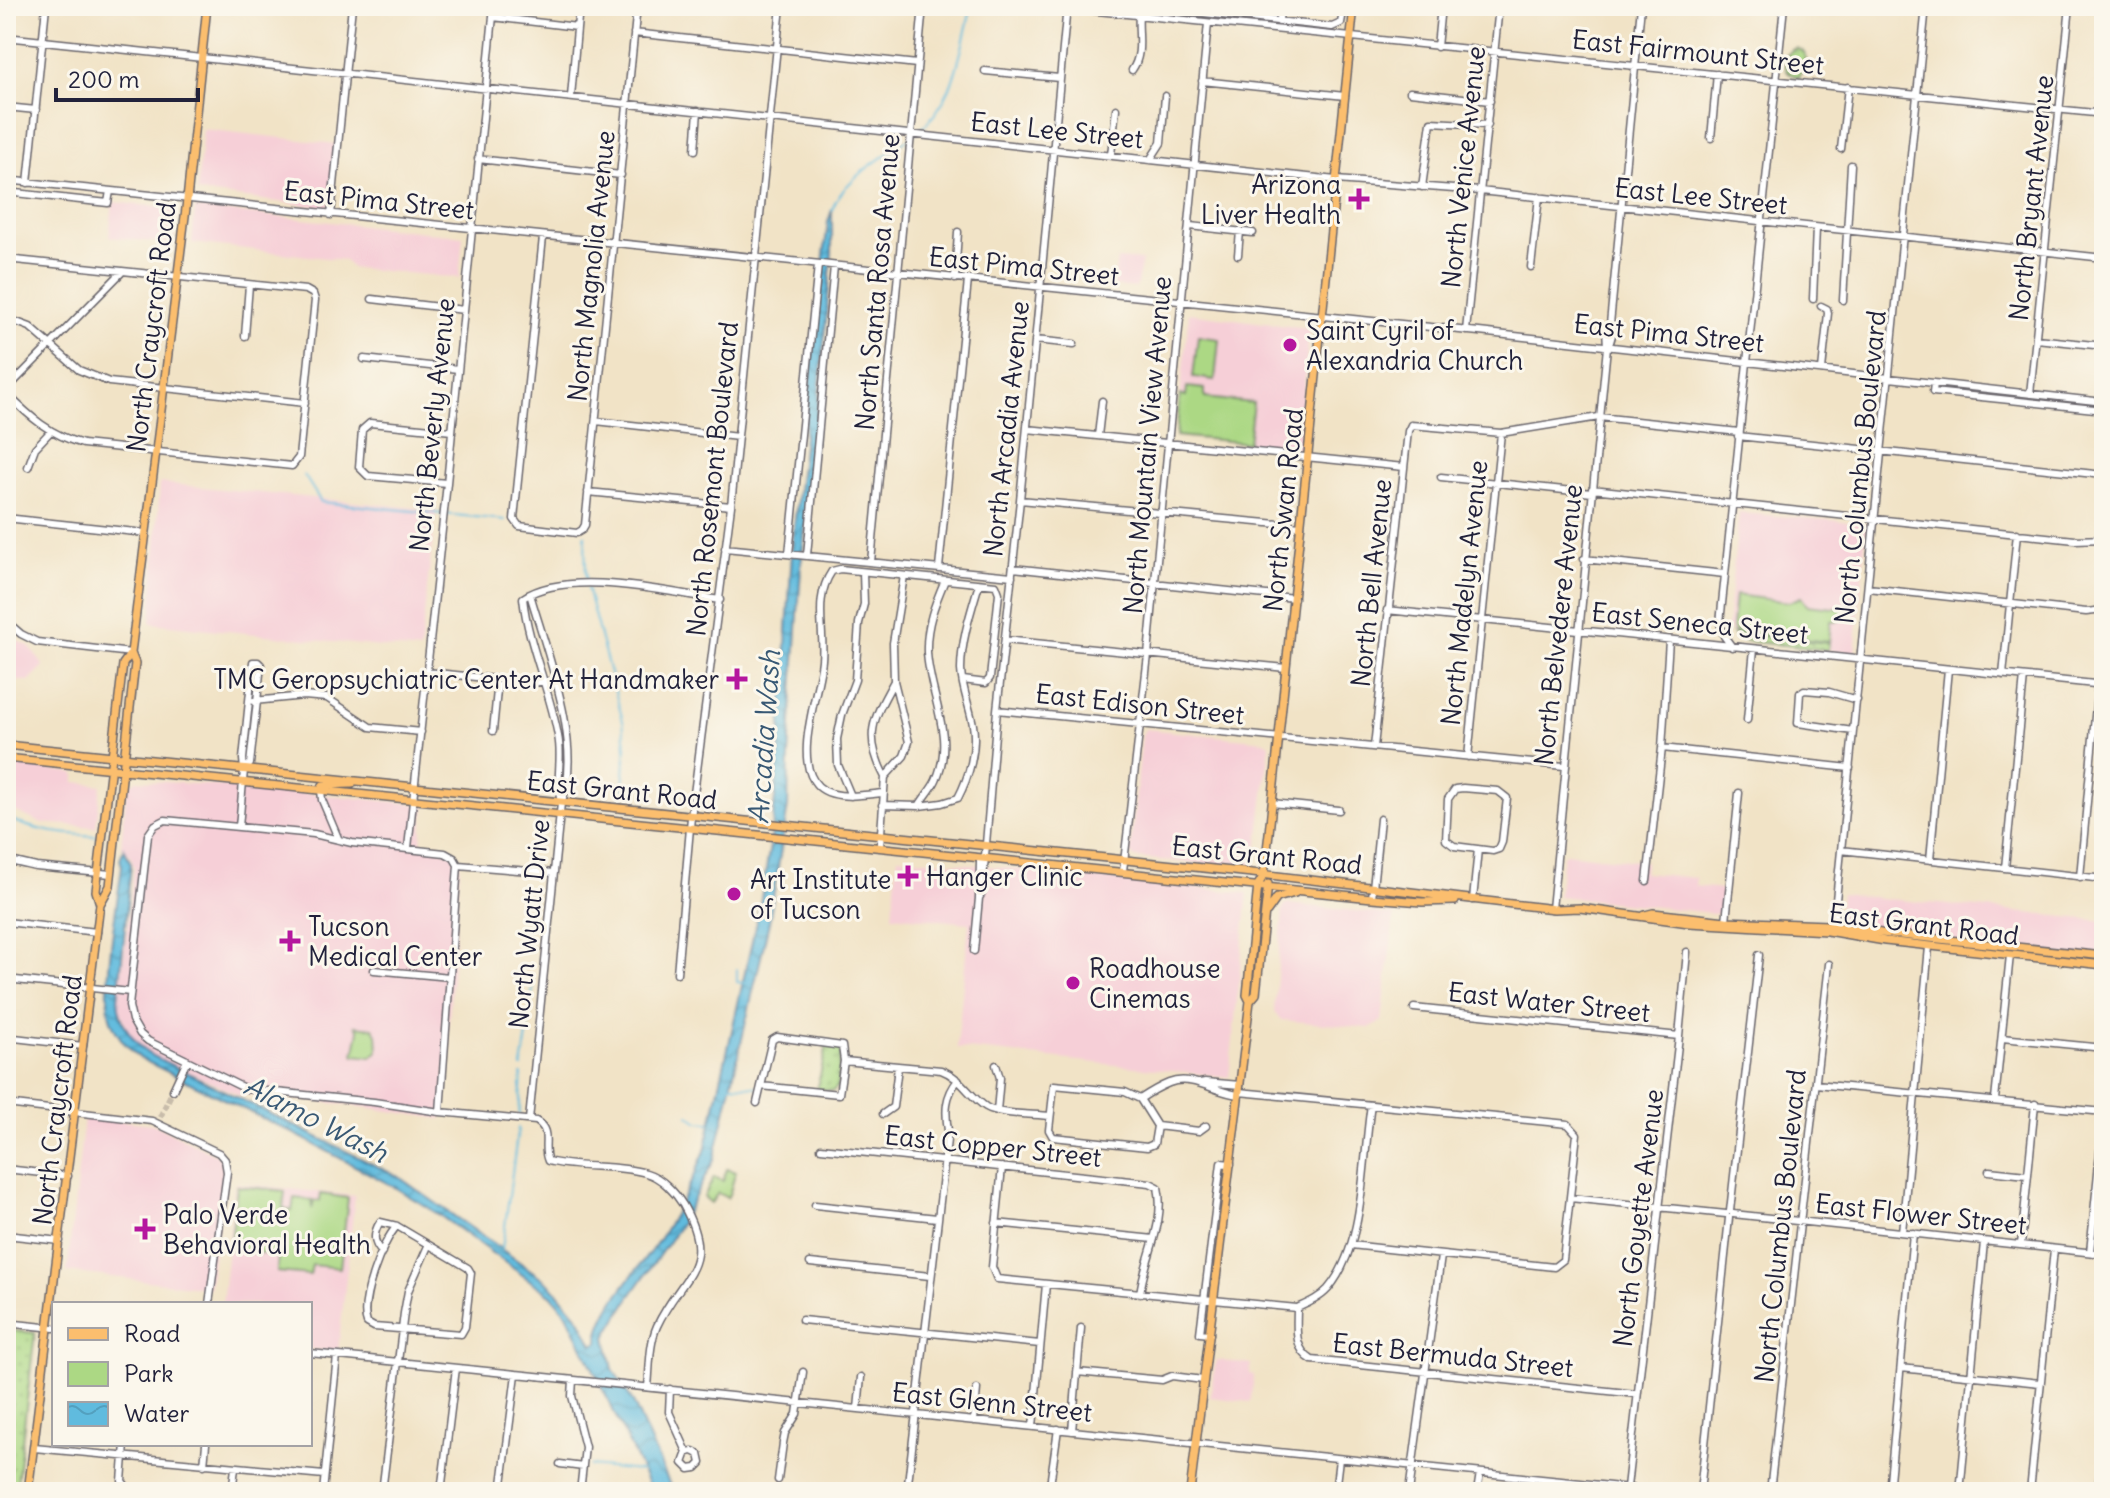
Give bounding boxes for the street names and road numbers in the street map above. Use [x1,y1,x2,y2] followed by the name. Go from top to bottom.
[1570,22,1826,82] street label: East Fairmount Street
[1434,44,1492,290] street label: North Venice Avenue
[2002,73,2060,323] street label: North Bryant Avenue
[969,105,1145,156] street label: East Lee Street
[560,129,622,403] street label: North Magnolia Avenue
[848,132,906,432] street label: North Santa Rosa Avenue
[1613,171,1789,222] street label: East Lee Street
[282,174,476,226] street label: East Pima Street
[119,200,183,454] street label: North Craycroft Road
[927,240,1121,292] street label: East Pima Street
[1116,275,1178,615] street label: North Mountain View Avenue
[402,296,462,554] street label: North Beverly Avenue
[976,299,1036,559] street label: North Arcadia Avenue
[1572,307,1766,359] street label: East Pima Street
[1827,308,1893,626] street label: North Columbus Boulevard
[679,320,745,638] street label: North Rosemont Boulevard
[1256,407,1310,613] street label: North Swan Road
[1434,459,1494,727] street label: North Madelyn Avenue
[1344,477,1398,689] street label: North Bell Avenue
[1527,483,1589,767] street label: North Belvedere Avenue
[1590,595,1810,651] street label: East Seneca Street
[1034,677,1246,731] street label: East Edison Street
[525,764,719,816] street label: East Grant Road
[502,817,556,1031] street label: North Wyatt Drive
[1170,829,1364,881] street label: East Grant Road
[1827,896,2021,952] street label: East Grant Road
[25,973,89,1227] street label: North Craycroft Road
[1446,975,1652,1029] street label: East Water Street
[1747,1067,1813,1385] street label: North Columbus Boulevard
[1606,1087,1670,1349] street label: North Goyette Avenue
[883,1118,1103,1174] street label: East Copper Street
[1814,1186,2029,1242] street label: East Flower Street
[1331,1326,1575,1384] street label: East Bermuda Street
[890,1375,1094,1429] street label: East Glenn Street

